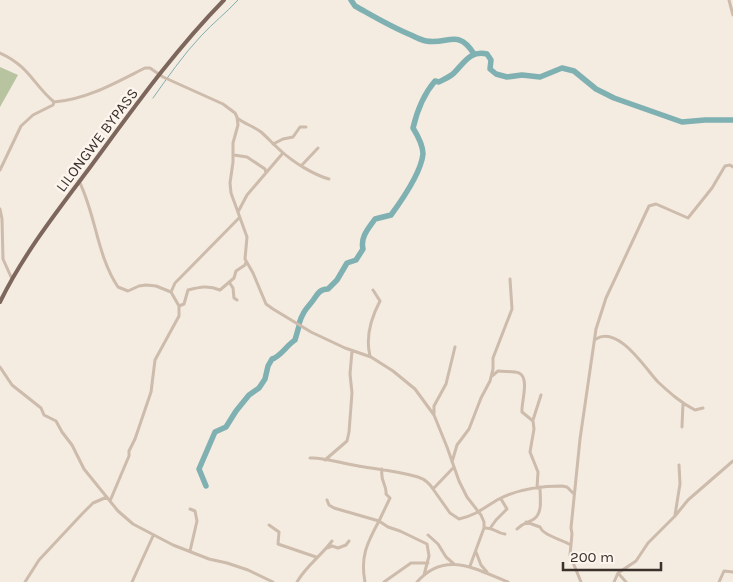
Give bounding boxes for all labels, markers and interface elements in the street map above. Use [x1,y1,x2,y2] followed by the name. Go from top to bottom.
[52,85,142,195] street label: LILONGWE BYPASS
[563,540,660,572] scale bar
[570,548,614,566] text: 200 m

